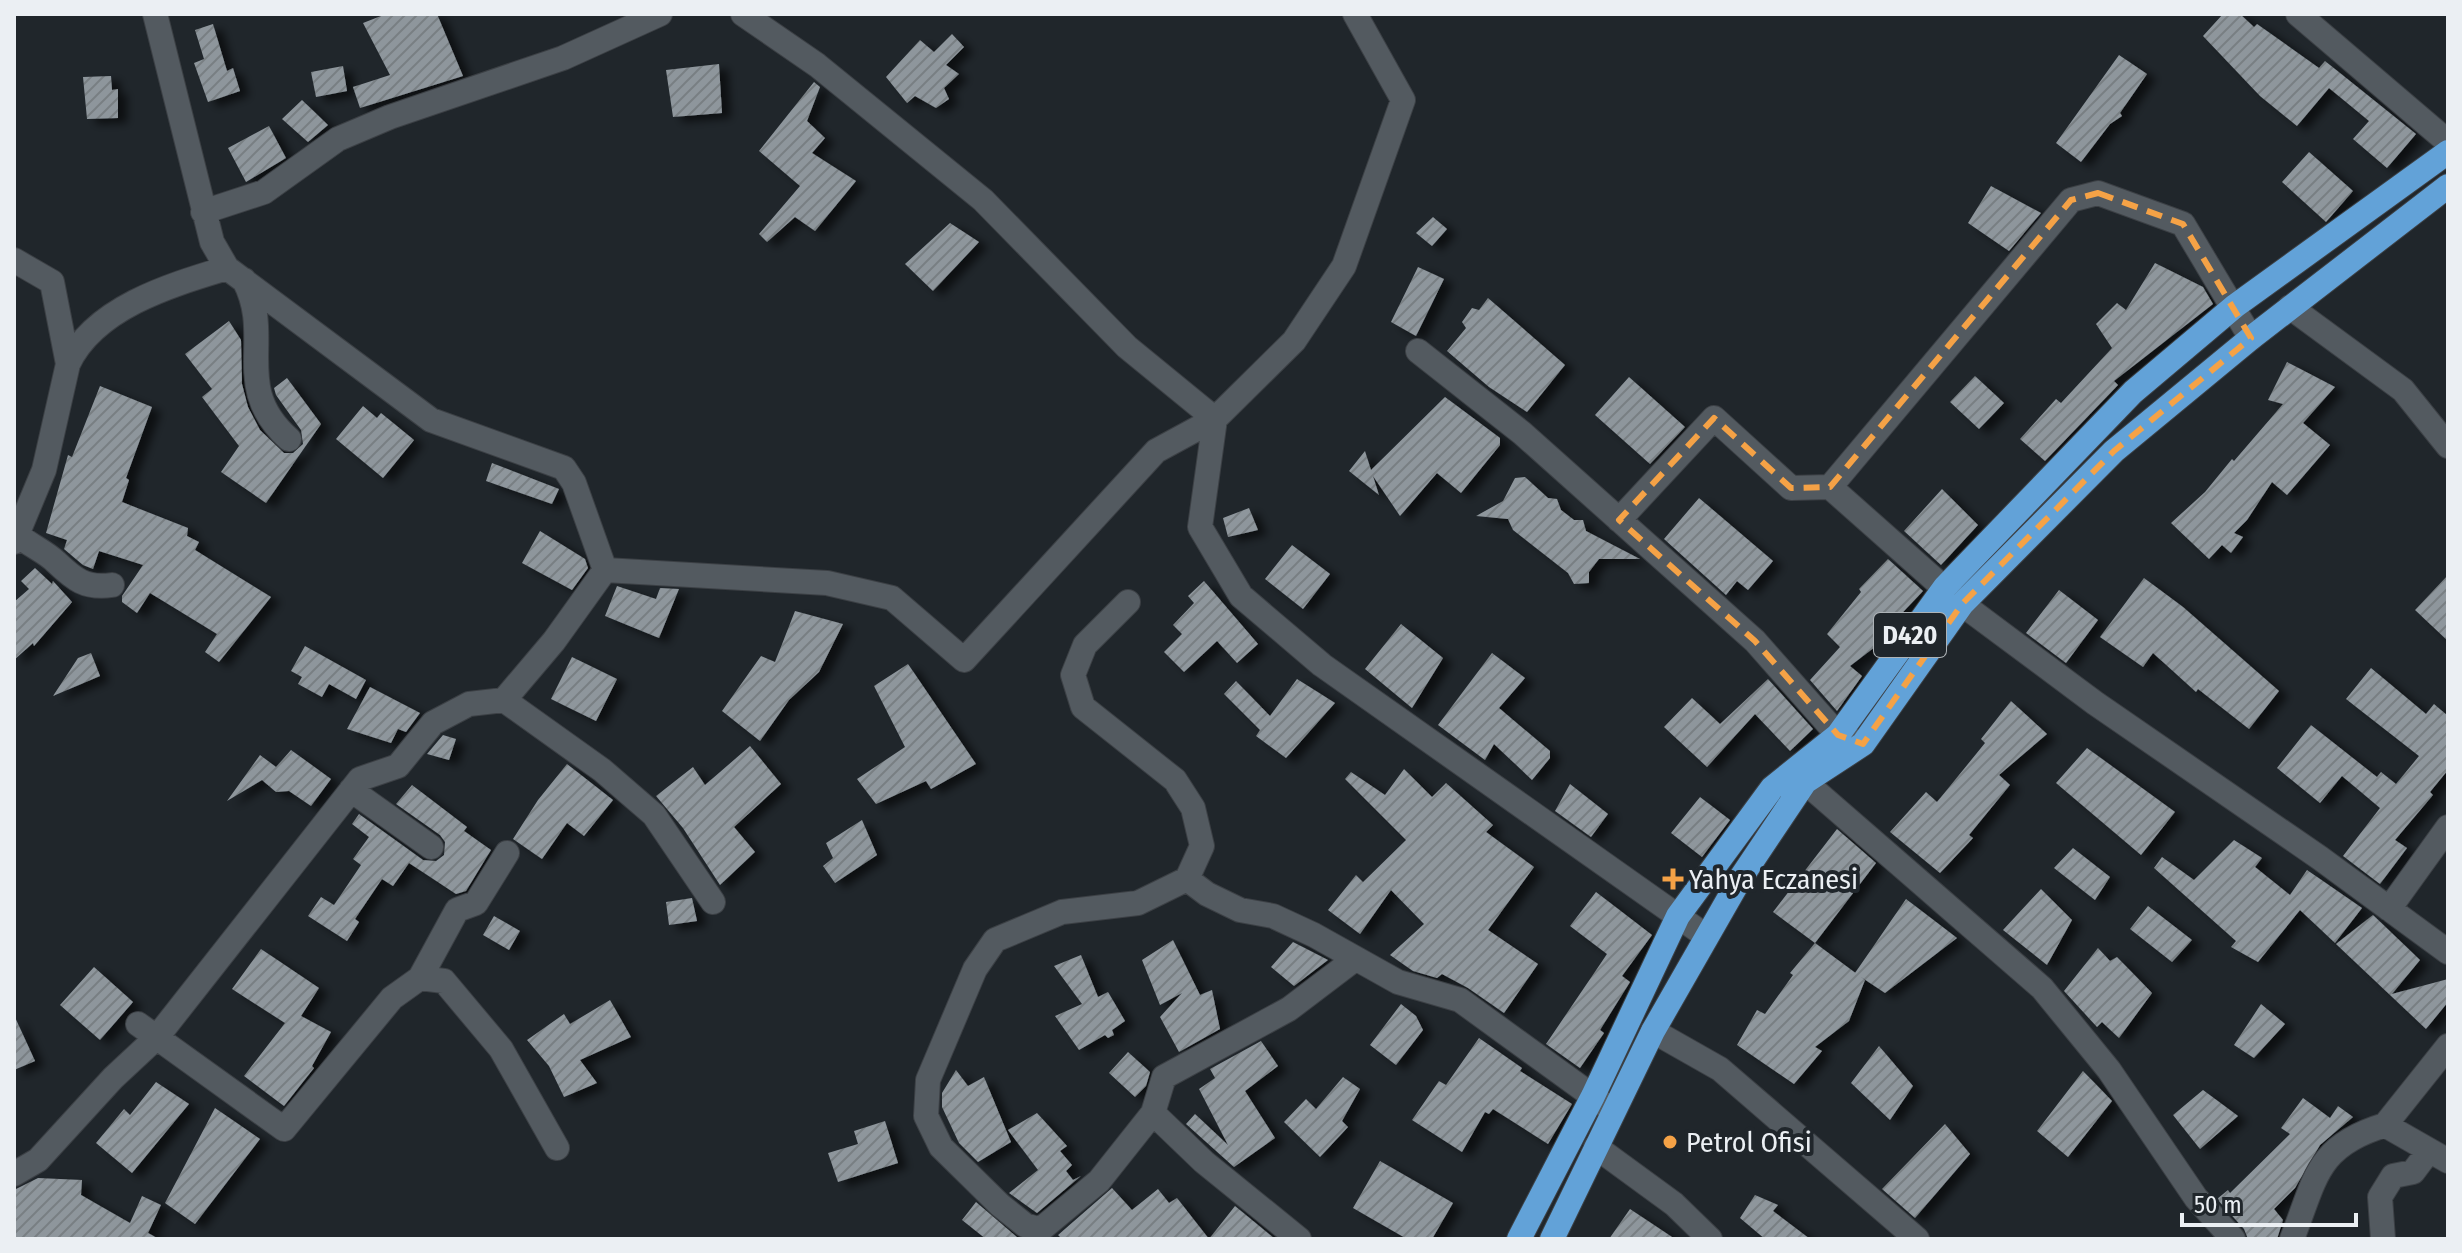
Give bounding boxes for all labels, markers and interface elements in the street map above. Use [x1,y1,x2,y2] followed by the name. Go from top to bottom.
[1874,613,1946,657] road number: D420
[1689,863,1858,896] place label: Yahya Eczanesi
[1664,870,1682,888] marker: Yahya Eczanesi
[1686,1126,1812,1159] place label: Petrol Ofisi
[1661,1133,1679,1151] marker: Petrol Ofisi
[2182,1177,2356,1227] scale bar
[2194,1191,2242,1219] text: 50 m

